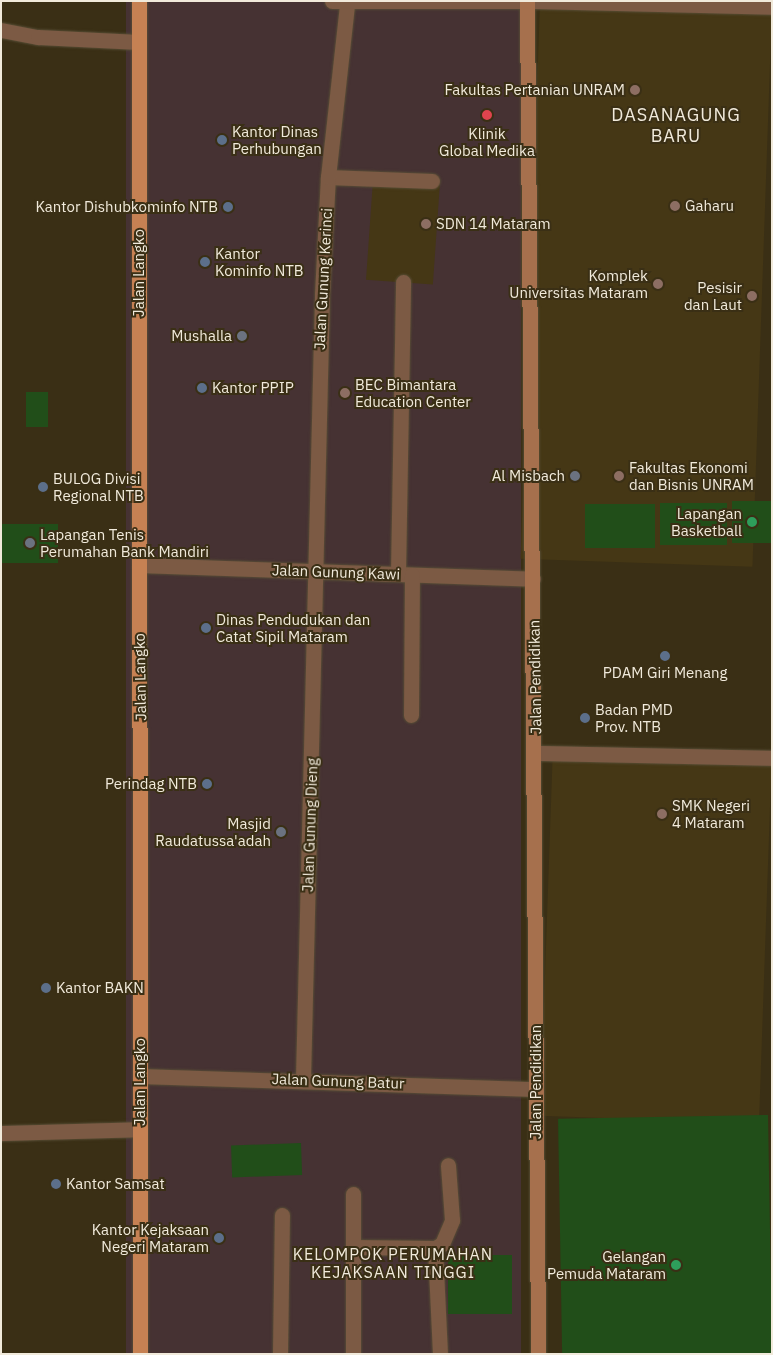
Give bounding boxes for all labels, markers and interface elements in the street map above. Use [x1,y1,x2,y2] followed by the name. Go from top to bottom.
[444,81,625,99] place label: Fakultas Pertanian UNRAM
[629,84,641,96] marker: Fakultas Pertanian UNRAM
[610,105,742,148] district label: DASANAGUNG BARU
[480,108,494,122] marker: Klinik Global Medika
[232,122,322,157] place label: Kantor Dinas Perhubungan
[439,124,535,159] place label: Klinik Global Medika
[216,134,228,146] marker: Kantor Dinas Perhubungan
[685,197,734,215] place label: Gaharu
[36,198,218,216] place label: Kantor Dishubkominfo NTB
[669,200,681,212] marker: Gaharu
[222,201,234,213] marker: Kantor Dishubkominfo NTB
[310,208,336,350] street label: Jalan Gunung Kerinci
[436,215,550,233] place label: SDN 14 Mataram
[420,218,432,230] marker: SDN 14 Mataram
[130,229,148,317] street label: Jalan Langko
[215,244,304,279] place label: Kantor Kominfo NTB
[199,256,211,268] marker: Kantor Kominfo NTB
[509,266,648,301] place label: Komplek Universitas Mataram
[652,278,664,290] marker: Komplek Universitas Mataram
[684,278,742,313] place label: Pesisir dan Laut
[746,290,758,302] marker: Pesisir dan Laut
[171,327,232,345] place label: Mushalla
[236,330,248,342] marker: Mushalla
[355,375,471,410] place label: BEC Bimantara Education Center
[212,379,294,397] place label: Kantor PPIP
[196,382,208,394] marker: Kantor PPIP
[339,387,351,399] marker: BEC Bimantara Education Center
[629,458,754,493] place label: Fakultas Ekonomi dan Bisnis UNRAM
[492,467,565,485] place label: Al Misbach
[53,469,144,504] place label: BULOG Divisi Regional NTB
[569,470,581,482] marker: Al Misbach
[613,470,625,482] marker: Fakultas Ekonomi dan Bisnis UNRAM
[37,481,49,493] marker: BULOG Divisi Regional NTB
[671,504,742,539] place label: Lapangan Basketball
[746,516,758,528] marker: Lapangan Basketball
[40,525,209,560] place label: Lapangan Tenis Perumahan Bank Mandiri
[24,537,36,549] marker: Lapangan Tenis Perumahan Bank Mandiri
[272,561,400,583] street label: Jalan Gunung Kawi
[216,610,370,645] place label: Dinas Pendudukan dan Catat Sipil Mataram
[525,620,545,734] street label: Jalan Pendidikan
[200,622,212,634] marker: Dinas Pendudukan dan Catat Sipil Mataram
[130,633,150,721] street label: Jalan Langko
[659,650,671,662] marker: PDAM Giri Menang
[603,664,727,682] place label: PDAM Giri Menang
[595,700,673,735] place label: Badan PMD Prov. NTB
[579,712,591,724] marker: Badan PMD Prov. NTB
[299,758,321,892] street label: Jalan Gunung Dieng
[105,775,197,793] place label: Perindag NTB
[201,778,213,790] marker: Perindag NTB
[672,796,750,831] place label: SMK Negeri 4 Mataram
[656,808,668,820] marker: SMK Negeri 4 Mataram
[155,814,271,849] place label: Masjid Raudatussa'adah
[275,826,287,838] marker: Masjid Raudatussa'adah
[56,979,144,997] place label: Kantor BAKN
[40,982,52,994] marker: Kantor BAKN
[527,1025,545,1139] street label: Jalan Pendidikan
[131,1038,149,1126] street label: Jalan Langko
[271,1070,405,1092] street label: Jalan Gunung Batur
[66,1175,165,1193] place label: Kantor Samsat
[50,1178,62,1190] marker: Kantor Samsat
[92,1220,209,1255] place label: Kantor Kejaksaan Negeri Mataram
[213,1232,225,1244] marker: Kantor Kejaksaan Negeri Mataram
[291,1244,495,1282] district label: KELOMPOK PERUMAHAN KEJAKSAAN TINGGI
[547,1247,666,1282] place label: Gelangan Pemuda Mataram
[670,1259,682,1271] marker: Gelangan Pemuda Mataram

